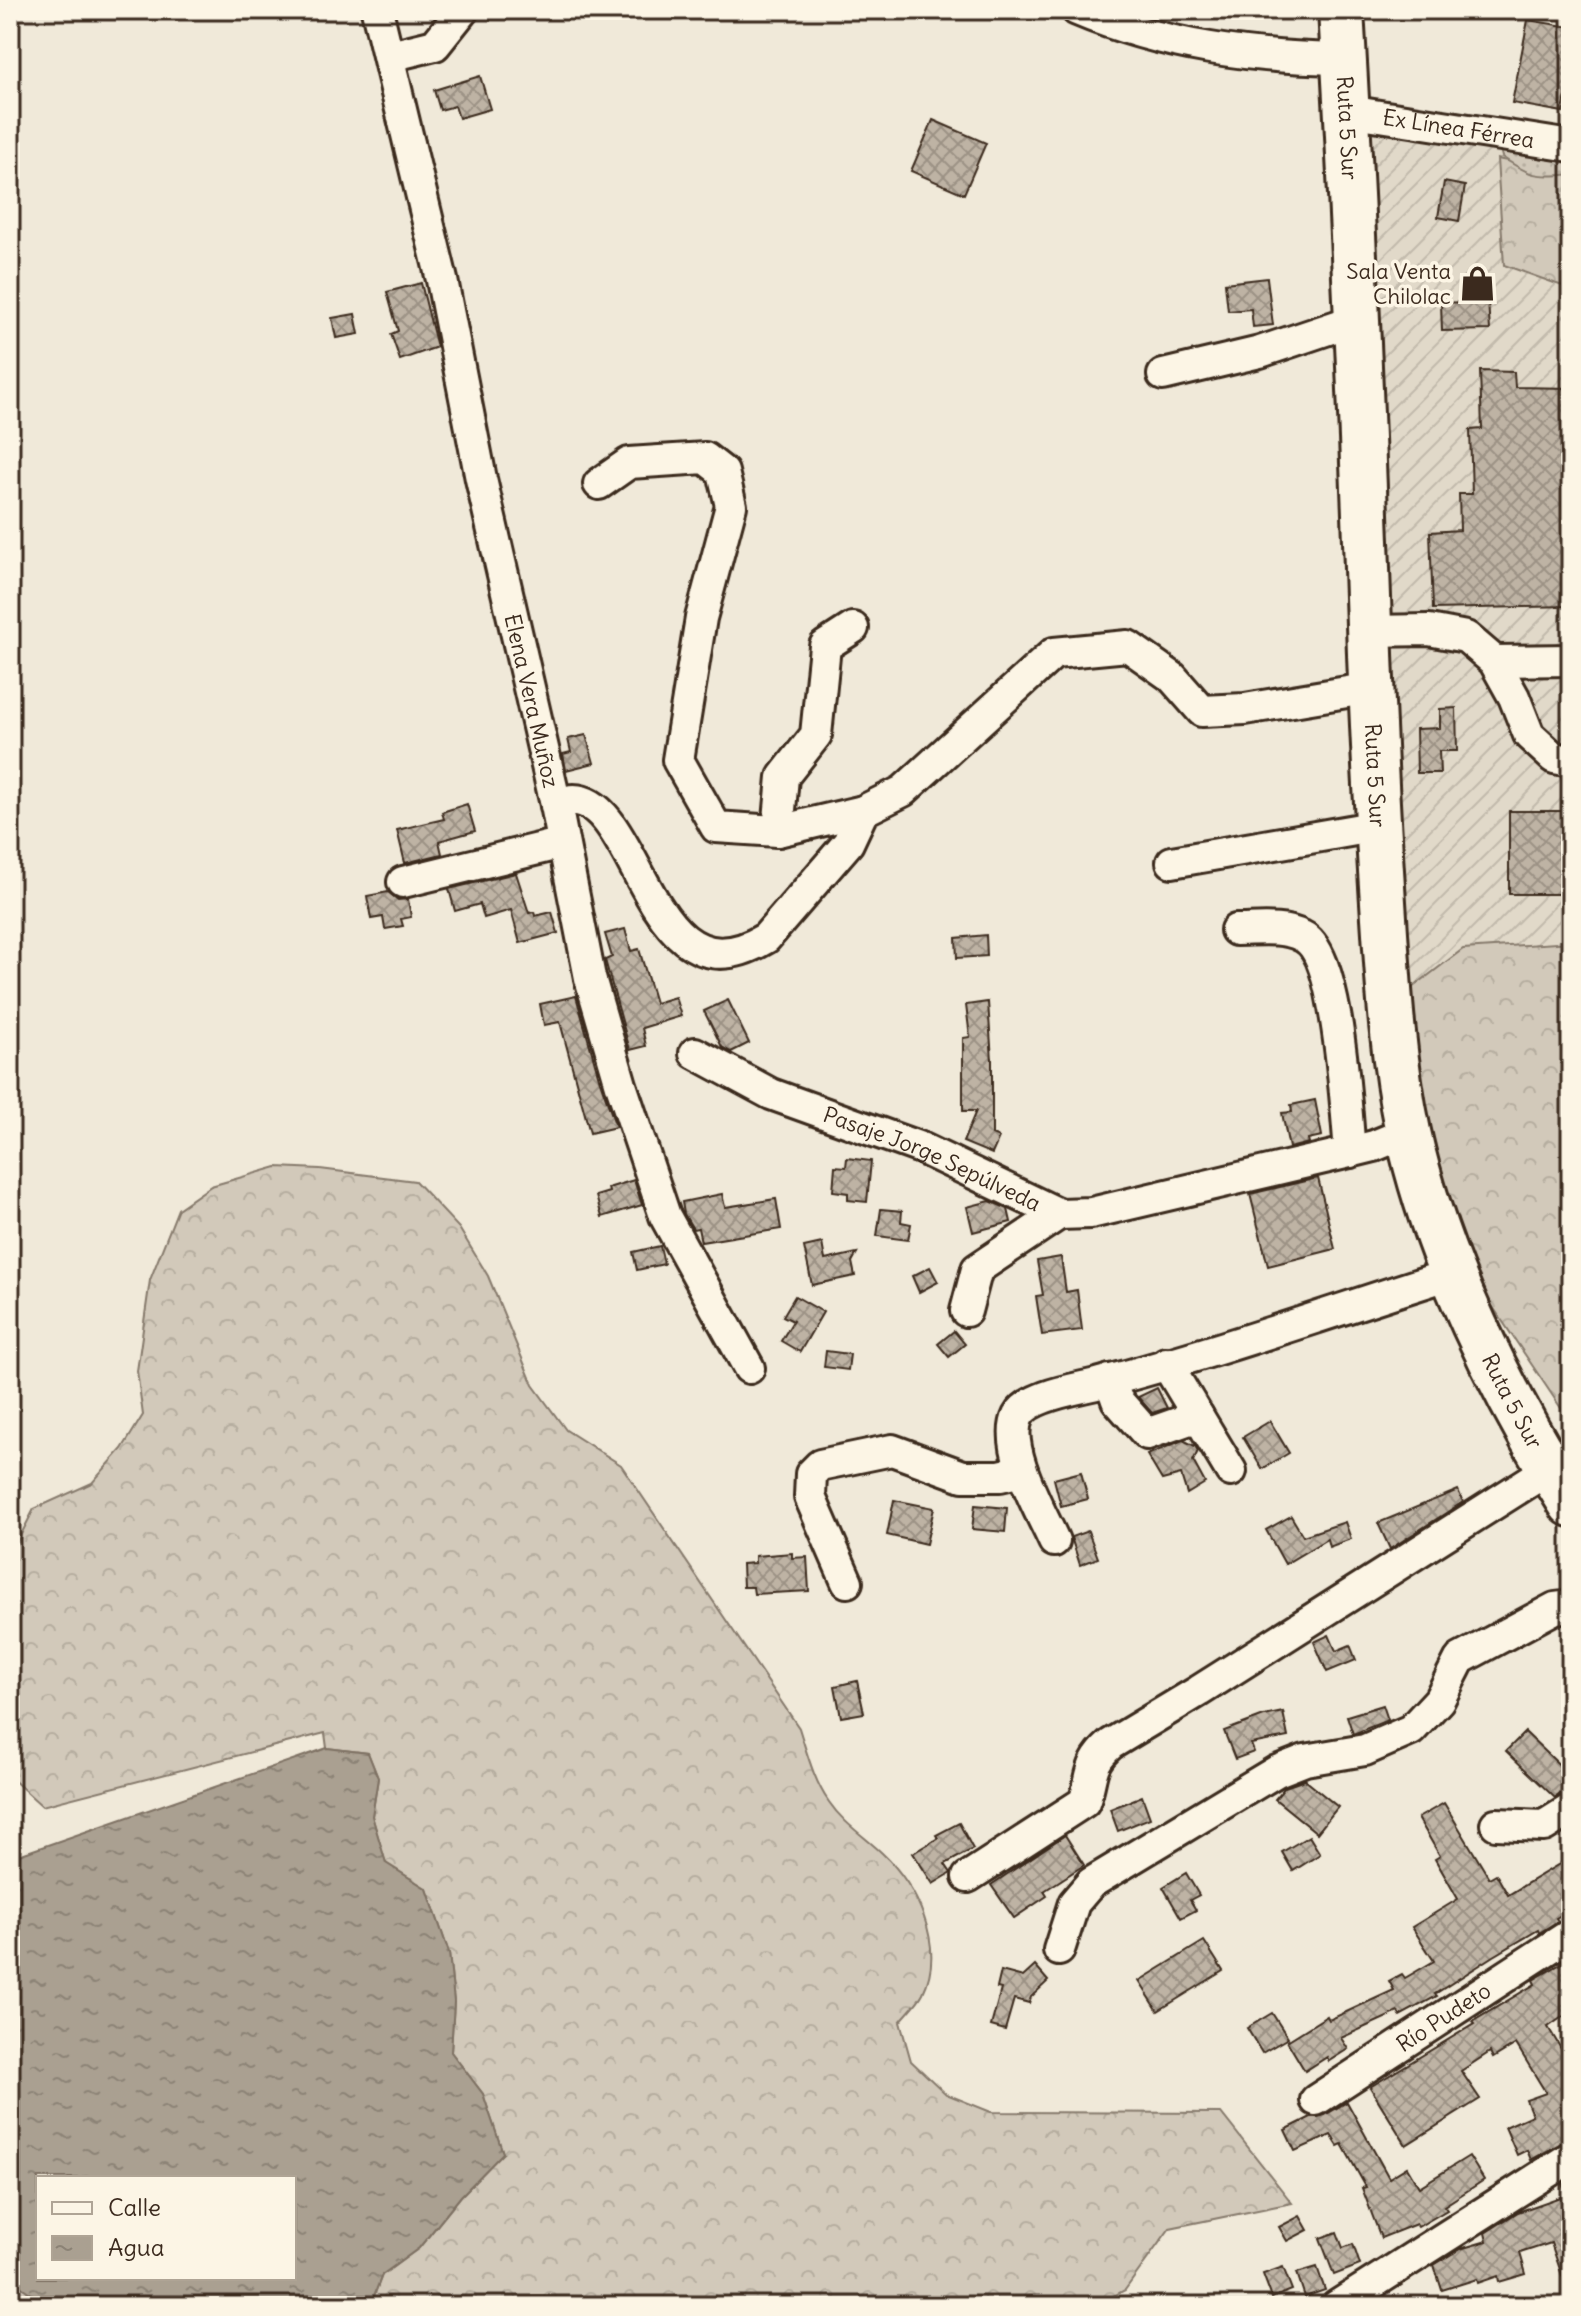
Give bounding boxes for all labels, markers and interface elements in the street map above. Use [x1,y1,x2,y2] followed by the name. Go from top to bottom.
[1331,75,1364,180] street label: Ruta 5 Sur
[1381,103,1536,154] street label: Ex Línea Férrea
[1346,257,1451,310] place label: Sala Venta Chilolac
[1458,265,1496,303] shop icon: Sala Venta Chilolac
[498,611,566,790] street label: Elena Vera Muñoz
[1359,723,1392,828] street label: Ruta 5 Sur
[820,1100,1045,1217] street label: Pasaje Jorge Sepúlveda
[1476,1349,1549,1454] street label: Ruta 5 Sur
[1391,1976,1496,2058] street label: Río Pudeto
[36,2176,296,2280] legend
[108,2192,161,2222] text: Calle
[108,2232,164,2262] text: Agua

